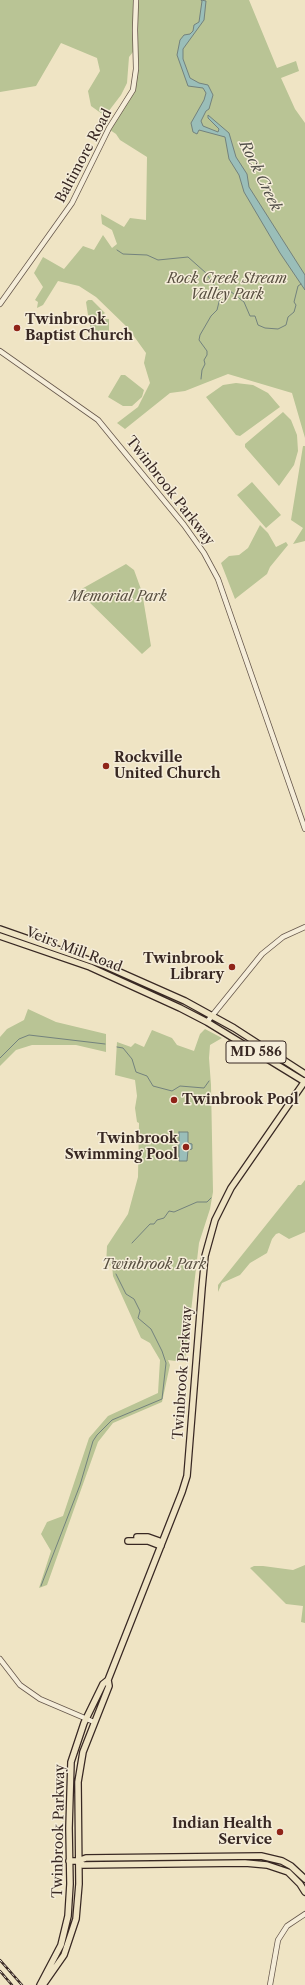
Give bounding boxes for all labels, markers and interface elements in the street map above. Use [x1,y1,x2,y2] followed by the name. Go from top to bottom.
[52,106,116,206] street label: Baltimore Road
[235,138,285,214] water label: Rock Creek
[167,271,287,304] park label: Rock Creek Stream Valley Park
[25,312,133,344] place label: Twinbrook Baptist Church
[12,323,22,333] marker: Twinbrook Baptist Church
[122,433,218,549] street label: Twinbrook Parkway
[69,589,167,605] park label: Memorial Park
[114,750,221,782] place label: Rockville United Church
[101,761,111,771] marker: Rockville United Church
[23,924,125,976] street label: Veirs Mill Road
[143,951,224,984] place label: Twinbrook Library
[227,962,237,972] marker: Twinbrook Library
[226,1041,286,1063] road number: MD 586
[182,1092,299,1108] place label: Twinbrook Pool
[169,1095,179,1105] marker: Twinbrook Pool
[65,1131,178,1164] place label: Twinbrook Swimming Pool
[181,1142,191,1152] marker: Twinbrook Swimming Pool
[102,1257,206,1273] park label: Twinbrook Park
[170,1306,196,1440] street label: Twinbrook Parkway
[49,1764,69,1898] street label: Twinbrook Parkway
[172,1816,272,1848] place label: Indian Health Service
[275,1827,285,1837] marker: Indian Health Service

